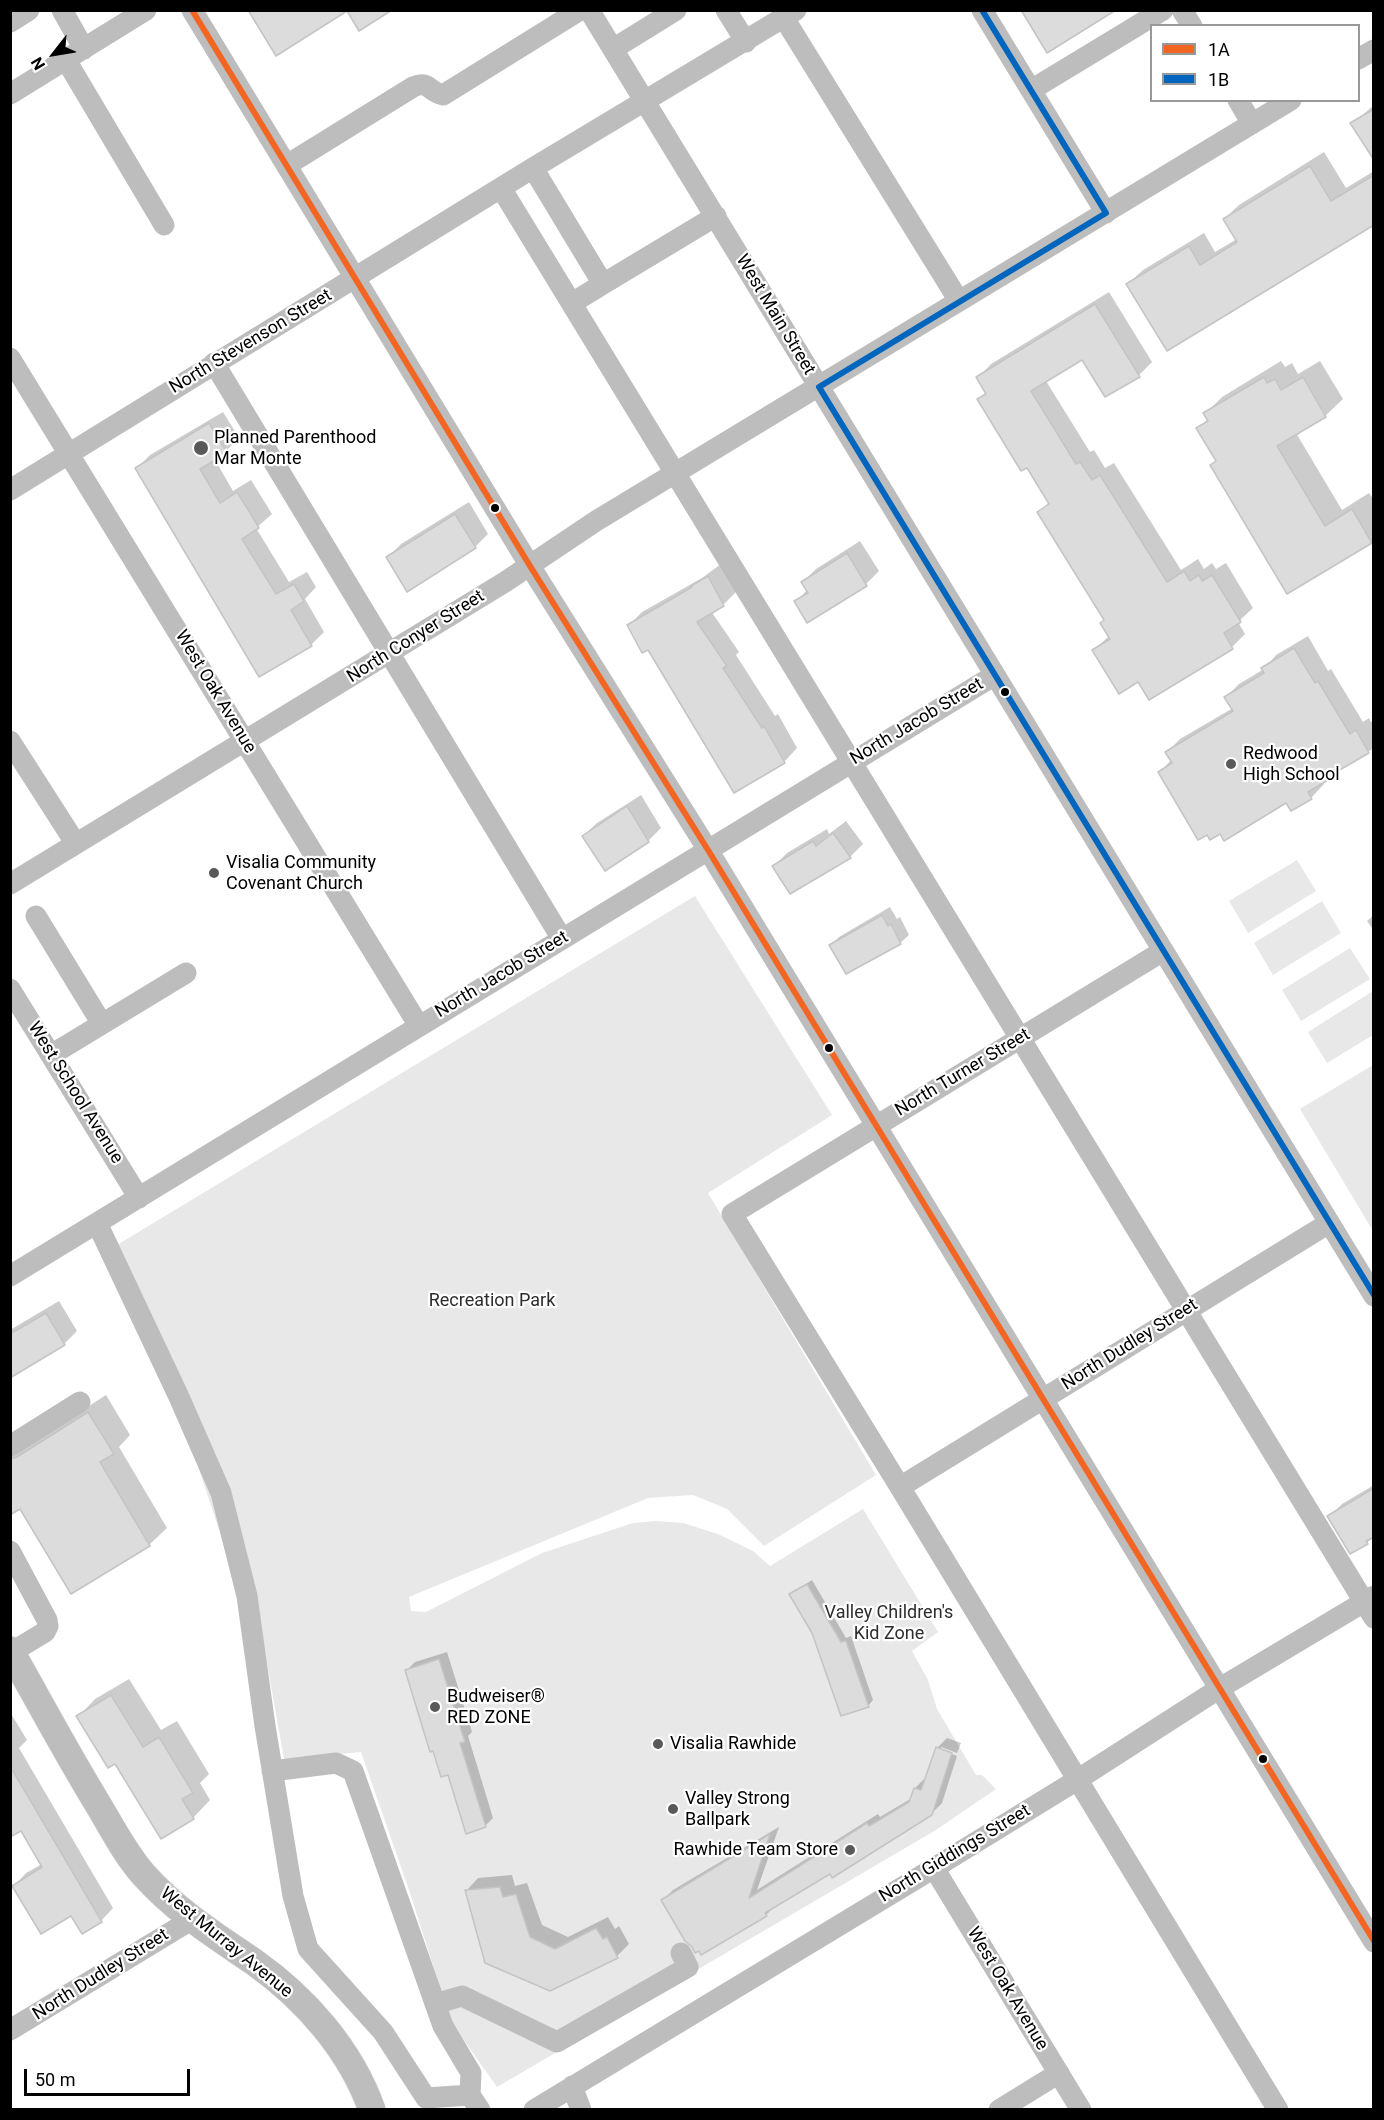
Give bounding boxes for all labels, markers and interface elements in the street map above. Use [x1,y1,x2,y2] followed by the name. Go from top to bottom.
[24,24,84,84] north arrow
[1150,24,1360,102] legend
[1208,39,1230,60] text: 1A
[27,54,49,73] text: N
[1208,69,1229,90] text: 1B
[731,251,819,379] street label: West Main Street
[166,285,336,399] street label: North Stevenson Street
[214,427,377,470] place label: Planned Parenthood Mar Monte
[192,439,210,457] marker: Planned Parenthood Mar Monte
[489,502,501,514] unlabelled marker
[343,586,489,688] street label: North Conyer Street
[170,627,260,757] street label: West Oak Avenue
[847,674,987,770] street label: North Jacob Street
[999,686,1011,698] unlabelled marker
[1243,743,1340,786] place label: Redwood High School
[1224,757,1238,771] marker: Redwood High School
[226,852,376,894] place label: Visalia Community Covenant Church
[207,866,221,880] marker: Visalia Community Covenant Church
[432,927,572,1023] street label: North Jacob Street
[23,1018,127,1168] street label: West School Avenue
[892,1024,1034,1122] street label: North Turner Street
[823,1042,835,1054] unlabelled marker
[429,1290,555,1312] park label: Recreation Park
[1058,1294,1202,1396] street label: North Dudley Street
[825,1602,953,1644] park label: Valley Children's Kid Zone
[447,1686,545,1728] place label: Budweiser® RED ZONE
[428,1700,442,1714] marker: Budweiser® RED ZONE
[670,1733,796,1755] place label: Visalia Rawhide
[651,1737,665,1751] marker: Visalia Rawhide
[1257,1753,1269,1765] unlabelled marker
[685,1788,790,1830] place label: Valley Strong Ballpark
[875,1800,1035,1908] street label: North Giddings Street
[666,1802,680,1816] marker: Valley Strong Ballpark
[674,1839,838,1861] place label: Rawhide Team Store
[843,1843,857,1857] marker: Rawhide Team Store
[156,1883,296,2003] street label: West Murray Avenue
[29,1924,173,2026] street label: North Dudley Street
[962,1924,1052,2054] street label: West Oak Avenue
[27,2057,194,2095] scale bar
[35,2069,75,2090] text: 50 m

